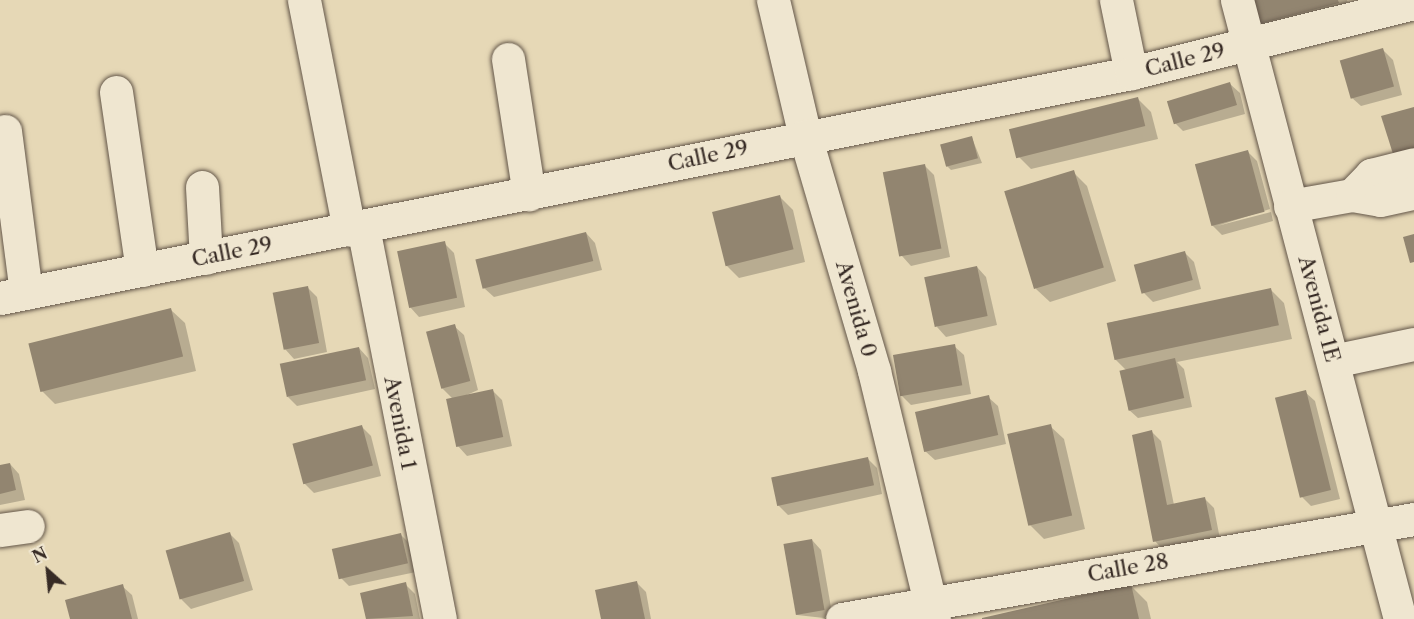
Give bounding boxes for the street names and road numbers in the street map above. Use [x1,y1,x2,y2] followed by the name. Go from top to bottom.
[1142,38,1228,82] street label: Calle 29
[666,135,750,177] street label: Calle 29
[190,232,274,272] street label: Calle 29
[1293,253,1345,365] street label: Avenida 1E
[830,258,882,360] street label: Avenida 0
[379,374,421,472] street label: Avenida 1
[1086,549,1170,587] street label: Calle 28

